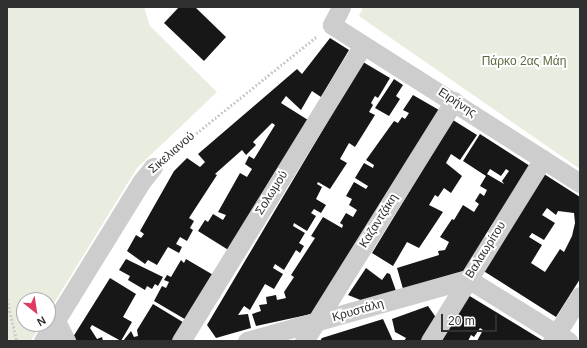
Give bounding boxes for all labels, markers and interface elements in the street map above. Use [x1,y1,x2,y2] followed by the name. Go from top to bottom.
[482,55,566,69] park label: Πάρκο 2ας Μάη
[435,85,479,121] street label: Ειρήνης
[146,129,198,177] street label: Σικελιανού
[253,168,291,218] street label: Σολωμού
[357,191,401,251] street label: Καζαντζάκη
[463,219,509,281] street label: Βαλαωρίτου
[16,292,56,332] north arrow
[331,297,385,325] street label: Κρυστάλη
[443,306,499,332] scale bar
[35,314,48,329] text: N
[448,314,475,328] text: 20 m

